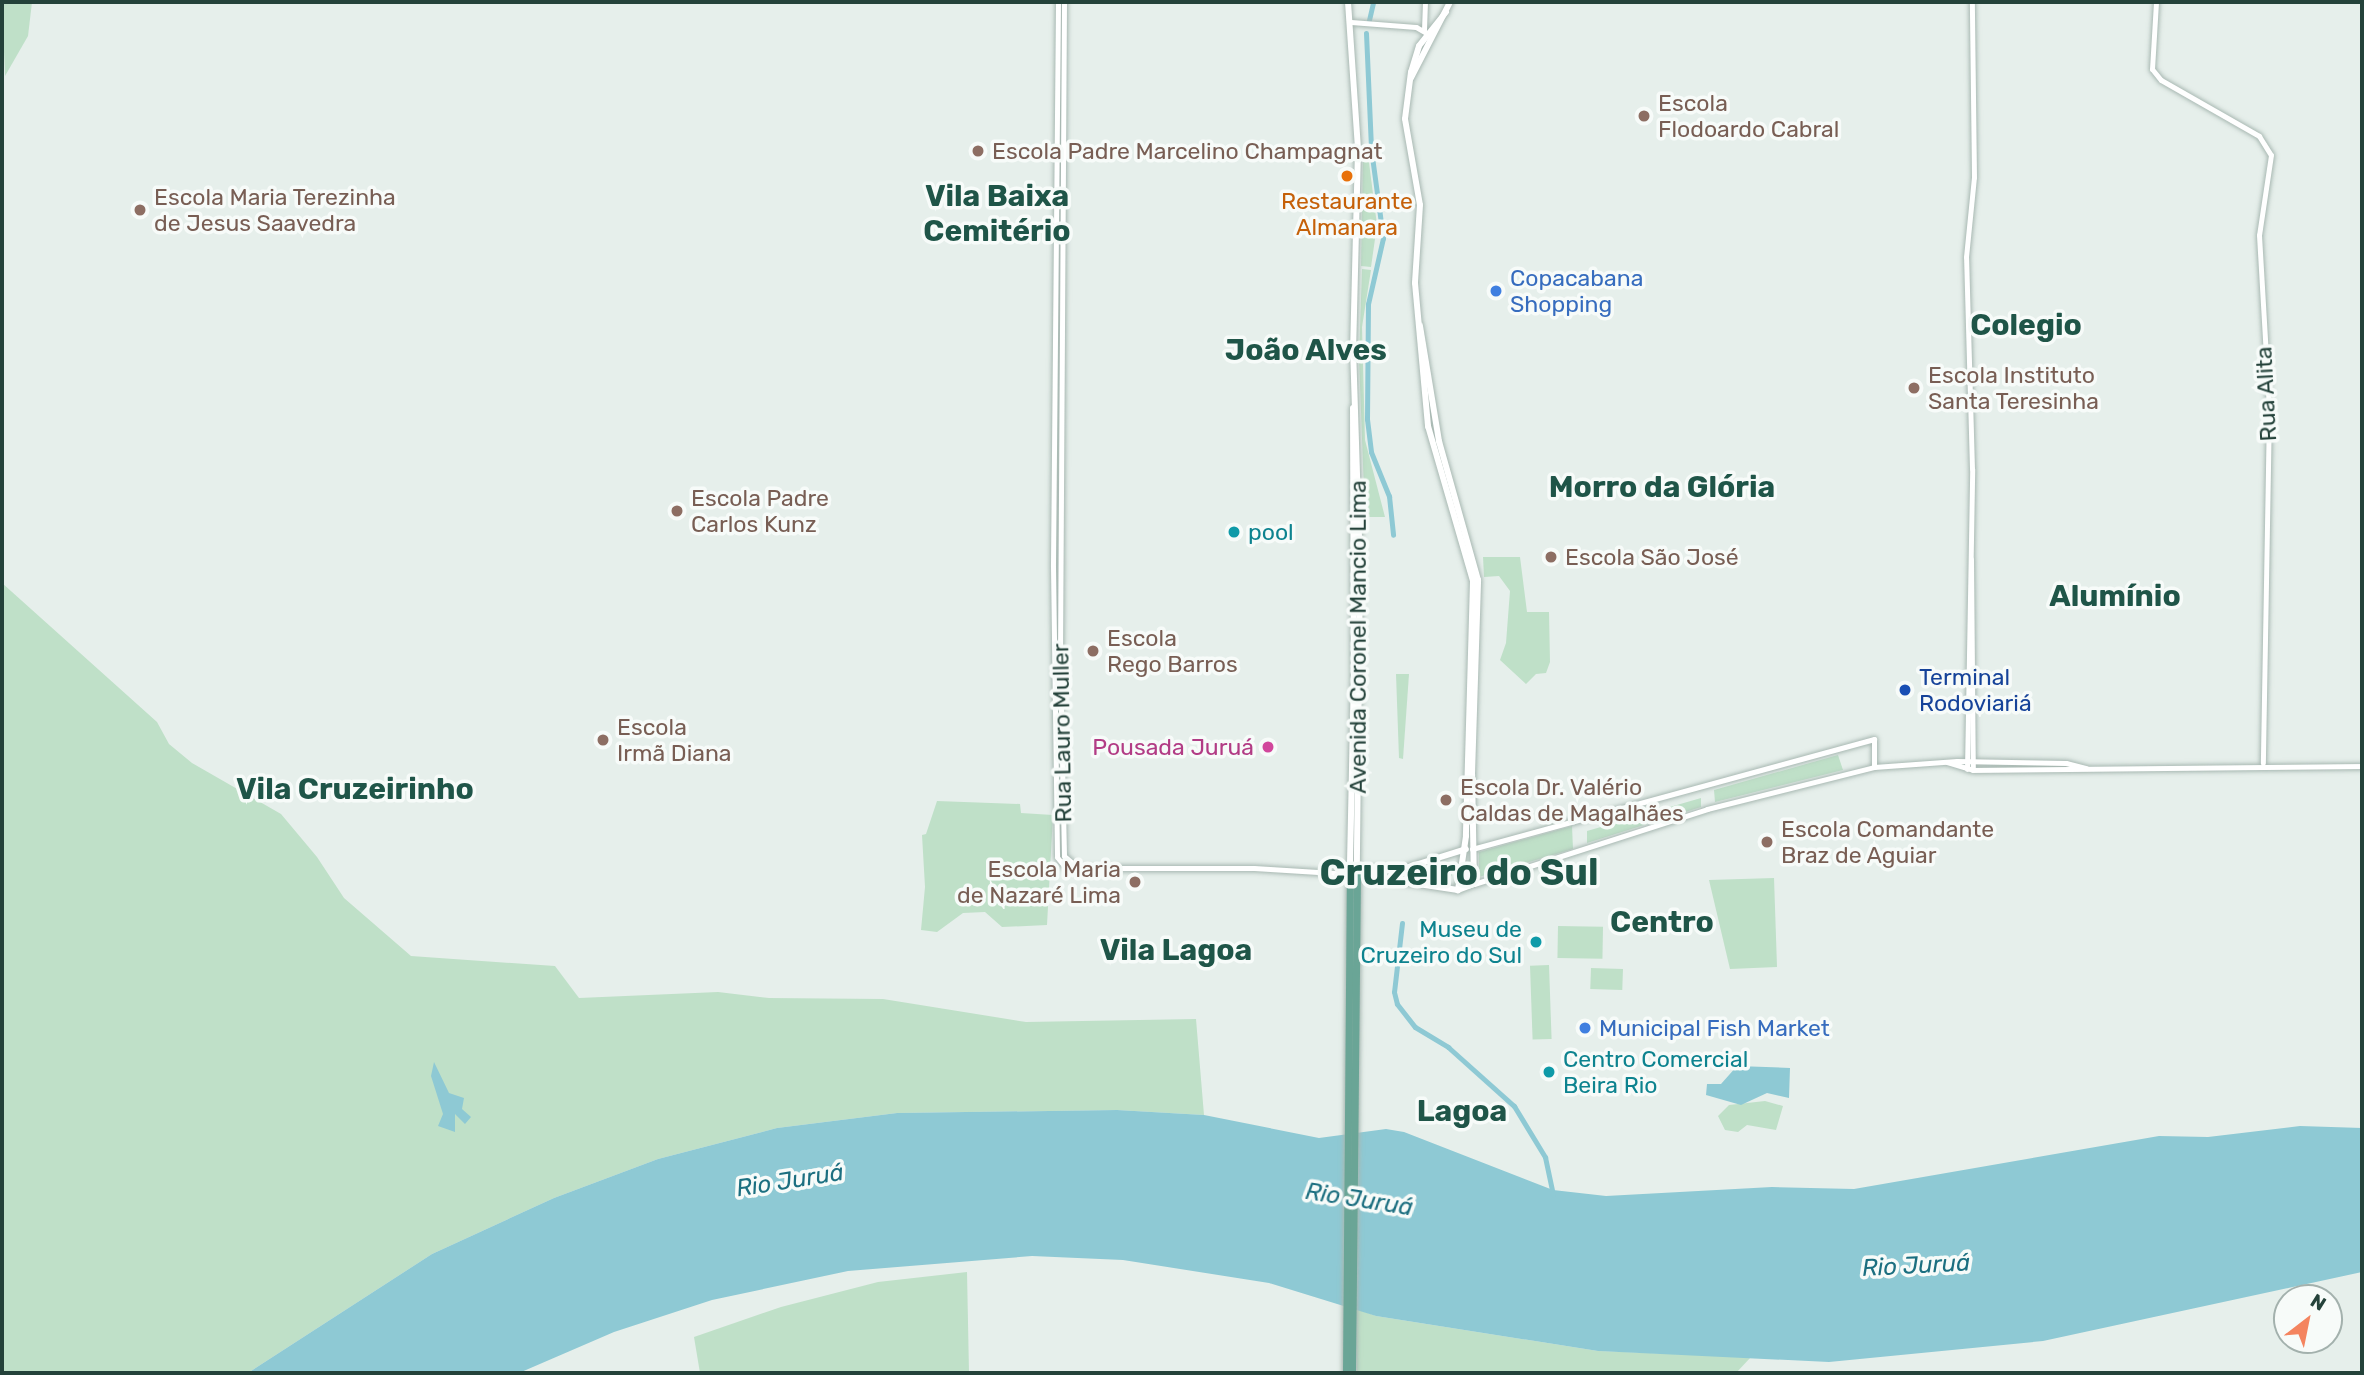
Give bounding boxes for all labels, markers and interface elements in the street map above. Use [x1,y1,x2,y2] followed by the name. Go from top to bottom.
[1658,89,1839,143] place label: Escola Flodoardo Cabral
[1636,108,1652,124] marker: Escola Flodoardo Cabral
[992,137,1383,165] place label: Escola Padre Marcelino Champagnat
[970,143,986,159] marker: Escola Padre Marcelino Champagnat
[1339,168,1355,184] marker: Restaurante Almanara
[923,178,1071,248] district label: Vila Baixa Cemitério
[154,183,396,237] place label: Escola Maria Terezinha de Jesus Saavedra
[1281,187,1413,241] place label: Restaurante Almanara
[132,202,148,218] marker: Escola Maria Terezinha de Jesus Saavedra
[1510,264,1643,318] place label: Copacabana Shopping
[1488,283,1504,299] marker: Copacabana Shopping
[1970,307,2082,343] district label: Colegio
[1225,332,1387,368] district label: João Alves
[2250,346,2282,442] street label: Rua Alita
[1928,361,2099,415] place label: Escola Instituto Santa Teresinha
[1906,380,1922,396] marker: Escola Instituto Santa Teresinha
[1549,469,1775,505] district label: Morro da Glória
[1344,480,1372,794] street label: Avenida Coronel Mancio Lima
[691,484,829,538] place label: Escola Padre Carlos Kunz
[669,503,685,519] marker: Escola Padre Carlos Kunz
[1248,518,1294,546] place label: pool
[1226,524,1242,540] marker: pool
[1565,543,1739,571] place label: Escola São José
[1543,549,1559,565] marker: Escola São José
[2049,578,2181,614] district label: Alumínio
[1107,624,1238,678] place label: Escola Rego Barros
[1047,643,1077,823] street label: Rua Lauro Muller
[1085,643,1101,659] marker: Escola Rego Barros
[1919,663,2032,717] place label: Terminal Rodoviariá
[1897,682,1913,698] marker: Terminal Rodoviariá
[617,713,732,767] place label: Escola Irmã Diana
[595,732,611,748] marker: Escola Irmã Diana
[1092,733,1254,761] place label: Pousada Juruá
[1260,739,1276,755] marker: Pousada Juruá
[236,771,474,807] district label: Vila Cruzeirinho
[1460,773,1684,827] place label: Escola Dr. Valério Caldas de Magalhães
[1438,792,1454,808] marker: Escola Dr. Valério Caldas de Magalhães
[1781,815,1994,869] place label: Escola Comandante Braz de Aguiar
[1759,834,1775,850] marker: Escola Comandante Braz de Aguiar
[1319,850,1599,894] district label: Cruzeiro do Sul
[957,855,1121,909] place label: Escola Maria de Nazaré Lima
[1127,874,1143,890] marker: Escola Maria de Nazaré Lima
[1610,904,1714,940] district label: Centro
[1360,915,1522,969] place label: Museu de Cruzeiro do Sul
[1100,932,1252,968] district label: Vila Lagoa
[1528,934,1544,950] marker: Museu de Cruzeiro do Sul
[1599,1014,1830,1042] place label: Municipal Fish Market
[1577,1020,1593,1036] marker: Municipal Fish Market
[1563,1045,1748,1099] place label: Centro Comercial Beira Rio
[1541,1064,1557,1080] marker: Centro Comercial Beira Rio
[1417,1093,1507,1129] district label: Lagoa
[734,1158,846,1204] water label: Rio Juruá
[1303,1177,1415,1223] water label: Rio Juruá
[1861,1249,1971,1283] water label: Rio Juruá
[2273,1284,2343,1354] north arrow
[2306,1289,2330,1316] text: N

